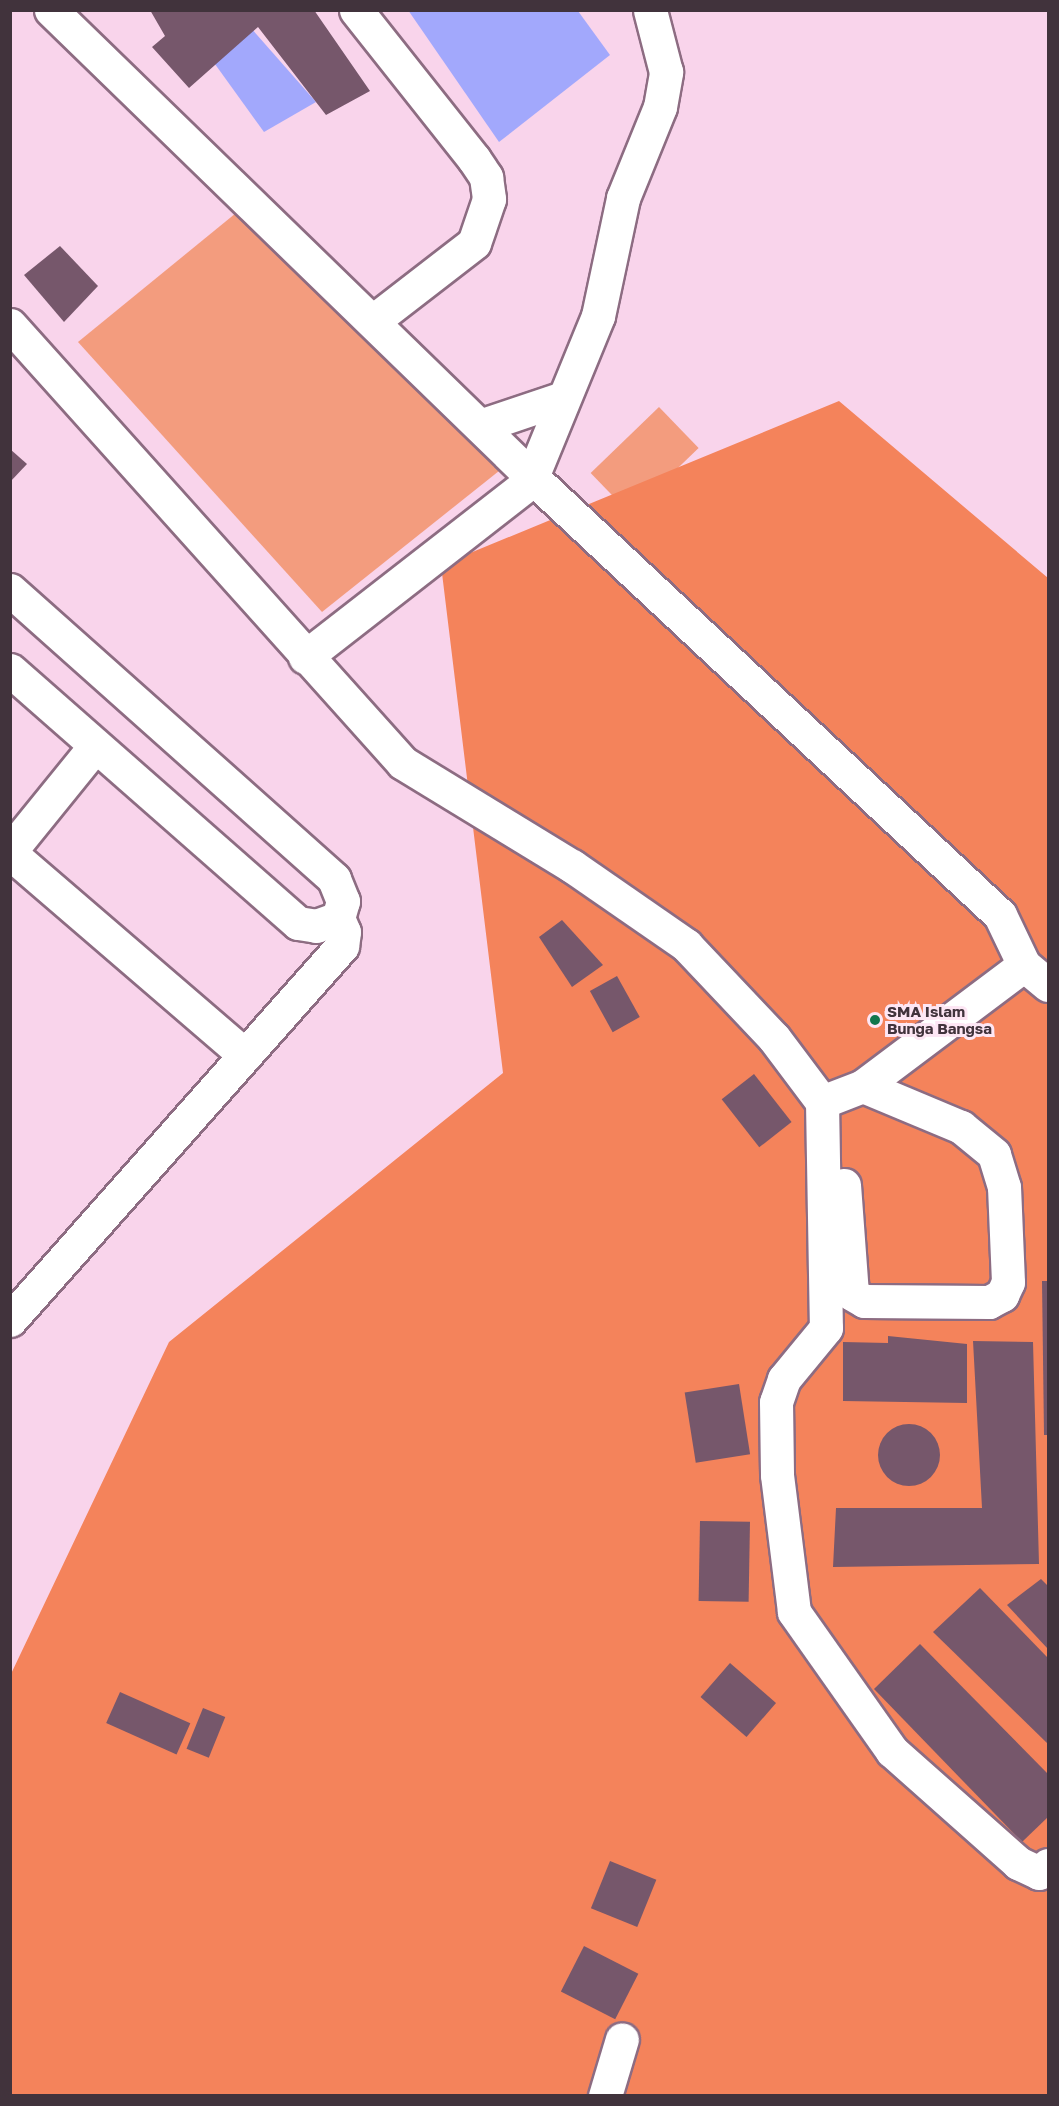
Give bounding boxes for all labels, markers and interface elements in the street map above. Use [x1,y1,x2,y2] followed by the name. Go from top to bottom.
[887,1002,992,1037] place label: SMA Islam Bunga Bangsa
[868,1013,882,1027] marker: SMA Islam Bunga Bangsa

